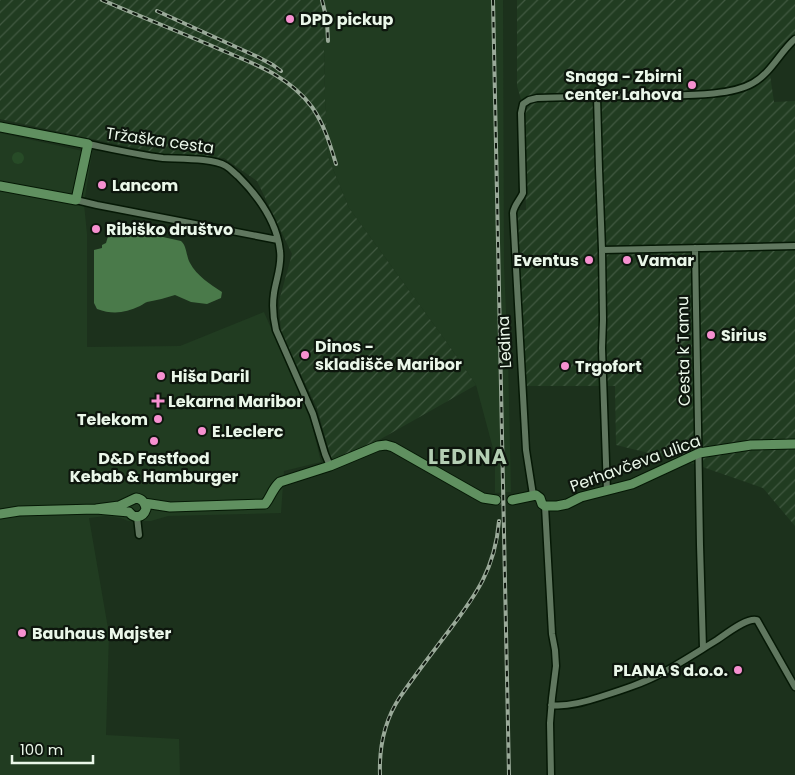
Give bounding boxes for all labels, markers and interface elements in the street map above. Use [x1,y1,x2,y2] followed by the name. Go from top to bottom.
[300,8,394,31] place label: DPD pickup
[284,13,296,25] marker: DPD pickup
[565,65,682,106] place label: Snaga - Zbirni center Lahova
[686,79,698,91] marker: Snaga - Zbirni center Lahova
[104,122,216,159] street label: Tržaška cesta
[112,174,178,197] place label: Lancom
[96,179,108,191] marker: Lancom
[106,218,233,241] place label: Ribiško društvo
[90,223,102,235] marker: Ribiško društvo
[513,249,579,272] place label: Eventus
[637,249,694,272] place label: Vamar
[583,254,595,266] marker: Eventus
[621,254,633,266] marker: Vamar
[671,296,696,406] street label: Cesta k Tamu
[492,315,517,369] street label: Ledina
[721,324,767,347] place label: Sirius
[705,329,717,341] marker: Sirius
[315,335,462,376] place label: Dinos - skladišče Maribor
[299,349,311,361] marker: Dinos - skladišče Maribor
[575,355,642,378] place label: Trgofort
[559,360,571,372] marker: Trgofort
[171,365,249,388] place label: Hiša Daril
[155,370,167,382] marker: Hiša Daril
[168,390,303,413] place label: Lekarna Maribor
[152,395,164,407] marker: Lekarna Maribor
[77,408,148,431] place label: Telekom
[152,413,164,425] marker: Telekom
[212,420,284,443] place label: E.Leclerc
[196,425,208,437] marker: E.Leclerc
[567,429,704,498] street label: Perhavčeva ulica
[148,435,160,447] marker: D&D Fastfood Kebab & Hamburger
[428,442,508,471] district label: LEDINA
[70,447,239,488] place label: D&D Fastfood Kebab & Hamburger
[32,622,171,645] place label: Bauhaus Majster
[16,627,28,639] marker: Bauhaus Majster
[613,659,728,682] place label: PLANA S d.o.o.
[732,664,744,676] marker: PLANA S d.o.o.
[12,732,94,764] scale bar
[20,739,63,760] text: 100 m

